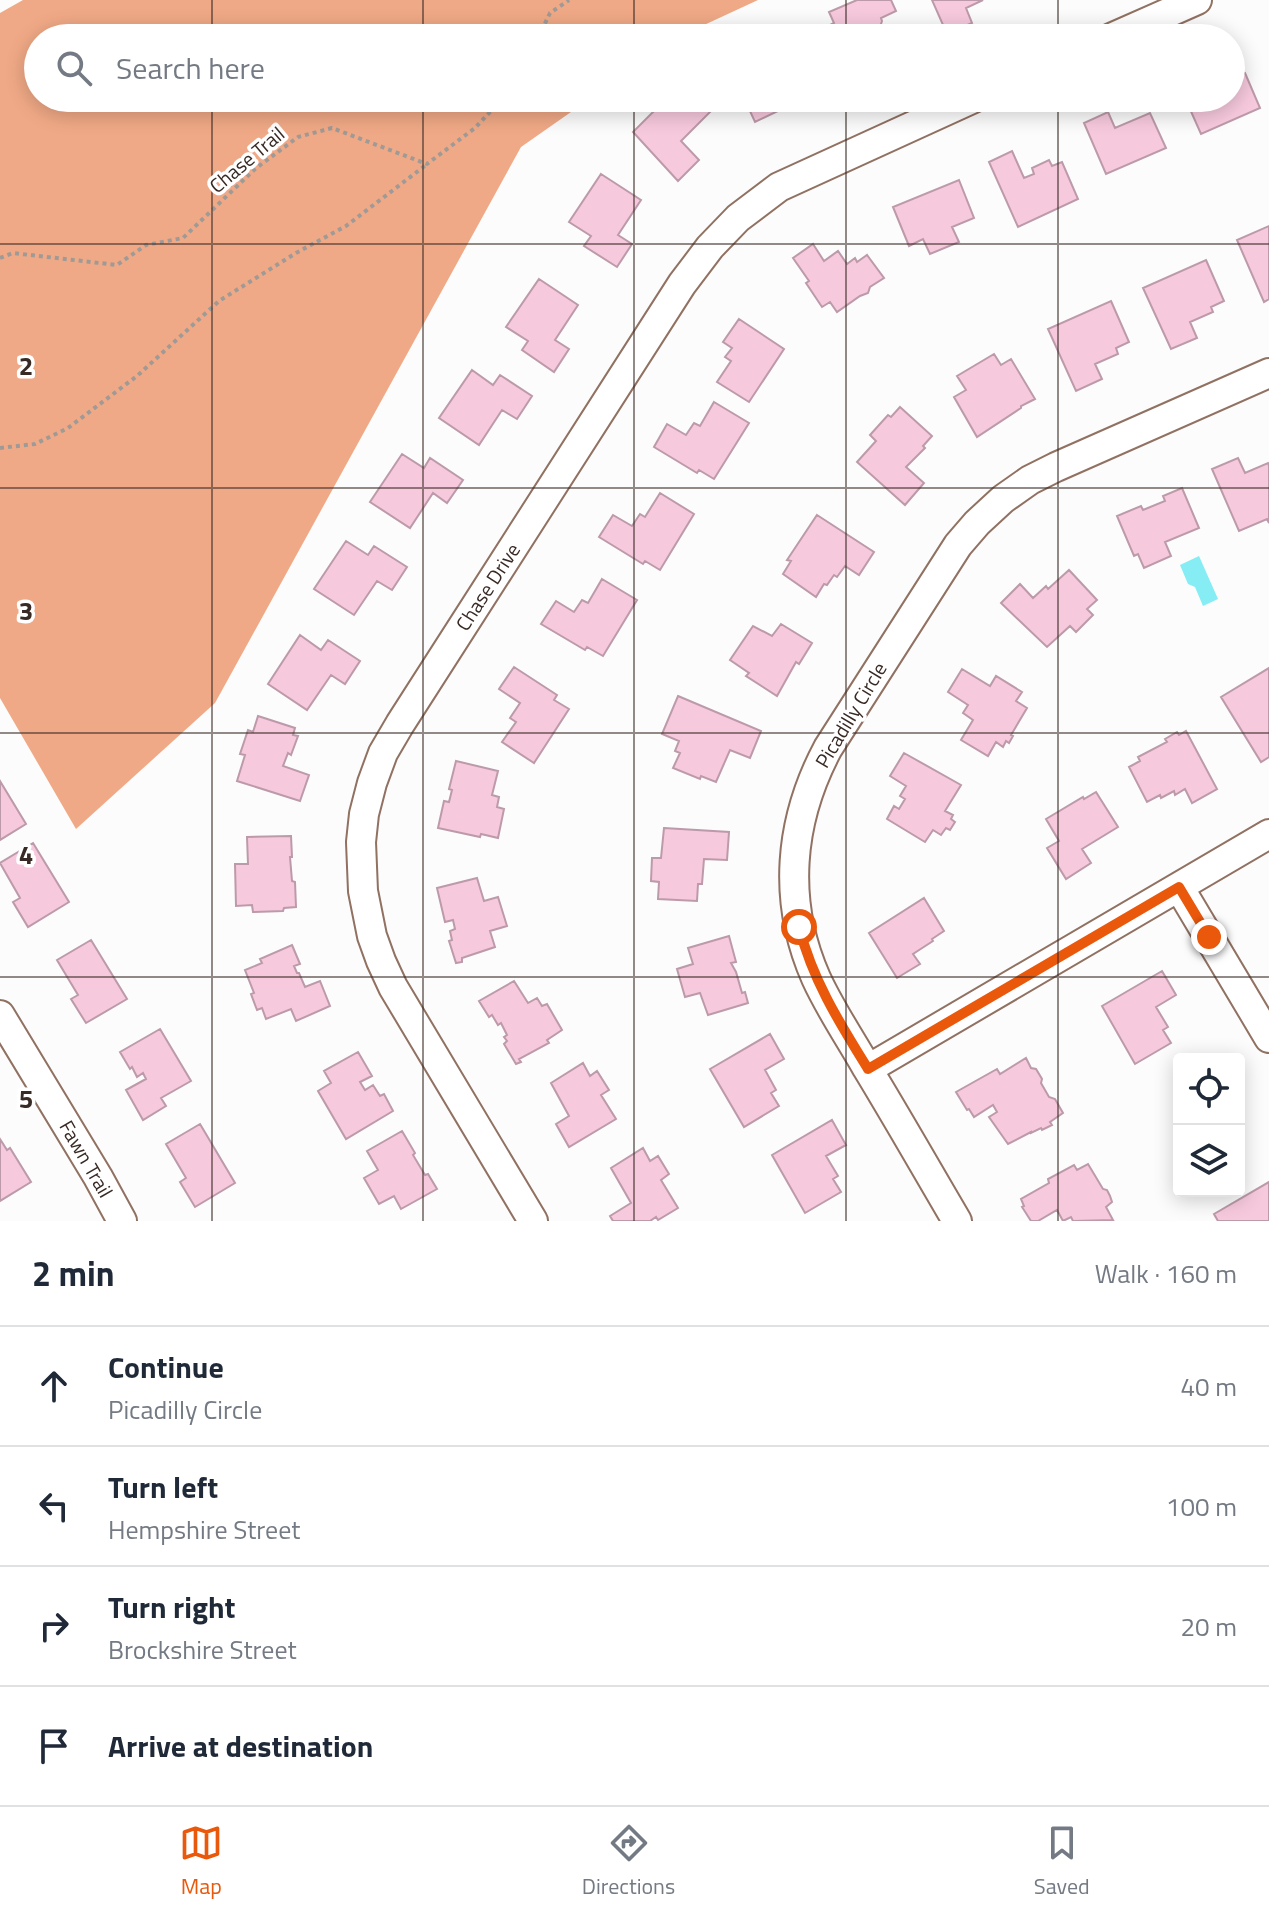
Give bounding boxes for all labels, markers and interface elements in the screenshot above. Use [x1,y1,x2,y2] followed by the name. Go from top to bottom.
[24,24,1245,112] search box
[116,45,265,91] text: Search here
[52,46,96,90] icon: search
[202,119,291,200] street label: Chase Trail
[19,346,33,385] text: 2
[448,537,528,637] street label: Chase Drive
[19,591,33,630] text: 3
[807,656,894,774] street label: Picadilly Circle
[19,835,33,874] text: 4
[781,909,817,945] route start
[1191,919,1227,955] route end
[1173,1053,1245,1197] map controls
[1173,1053,1245,1125] button: locate
[19,1079,33,1118] text: 5
[52,1114,121,1203] street label: Fawn Trail
[1173,1125,1245,1197] button: layers
[32,1247,115,1299] text: 2 min
[1095,1254,1237,1293] text: Walk · 160 m
[108,1344,224,1390] text: Continue
[32,1364,76,1408] icon: ahead
[1180,1367,1237,1406] text: 40 m
[108,1390,262,1429] text: Picadilly Circle
[108,1464,218,1510] text: Turn left
[32,1484,76,1528] icon: left
[1166,1487,1237,1526] text: 100 m
[108,1510,300,1549] text: Hempshire Street
[108,1584,236,1630] text: Turn right
[32,1604,76,1648] icon: right
[1180,1607,1237,1646] text: 20 m
[108,1630,297,1669] text: Brockshire Street
[108,1723,373,1769] text: Arrive at destination
[32,1724,76,1768] icon: arrive
[179,1821,223,1903] tab: Map
[582,1821,675,1903] tab: Directions
[1034,1821,1090,1903] tab: Saved

